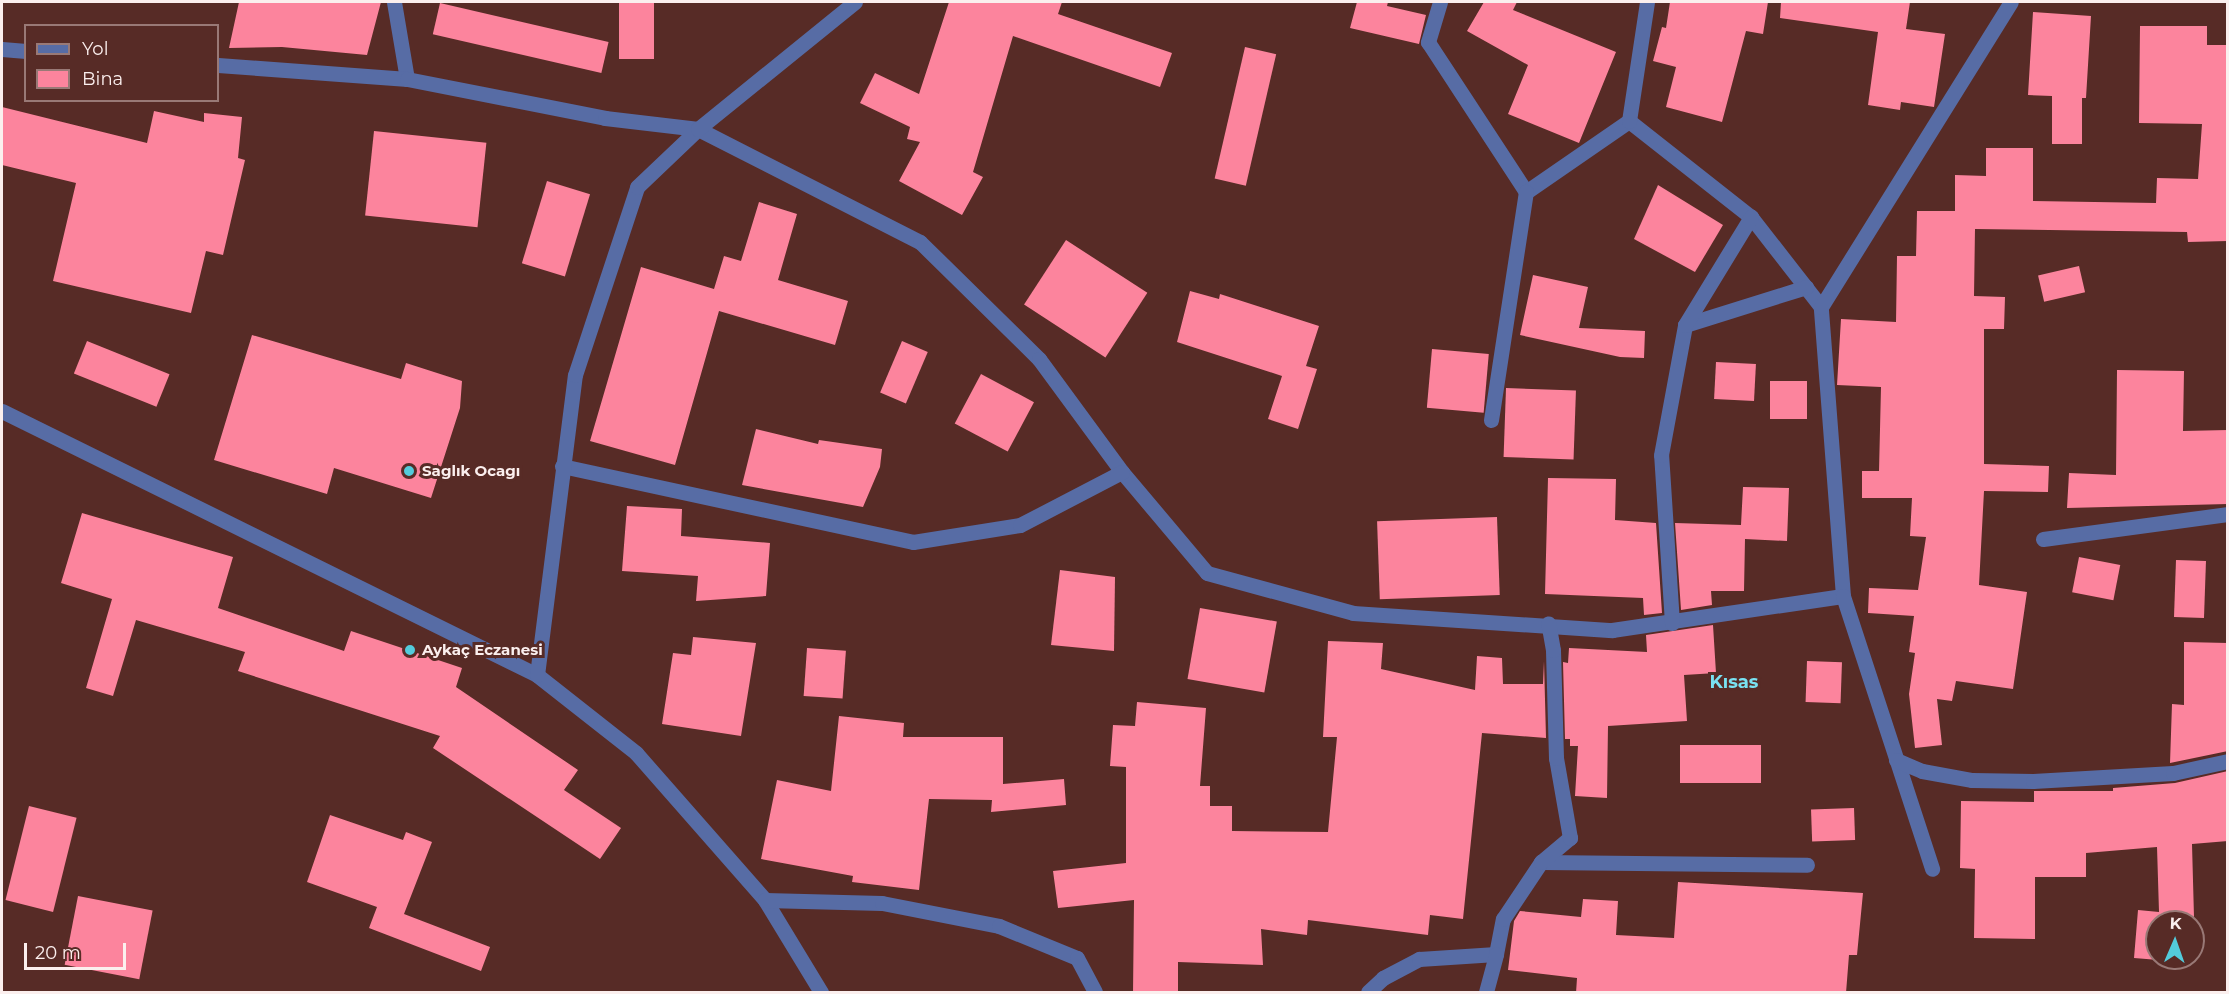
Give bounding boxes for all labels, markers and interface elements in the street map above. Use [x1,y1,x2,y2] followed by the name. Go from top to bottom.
[24,24,219,102] legend
[82,38,108,60] text: Yol
[82,68,123,90] text: Bina
[400,462,418,480] marker: Saglık Ocagı
[422,462,520,480] place label: Saglık Ocagı
[422,641,543,659] place label: Aykaç Eczanesi
[403,643,417,657] marker: Aykaç Eczanesi
[1710,671,1758,693] district label: Kısas
[2145,910,2205,970] north arrow
[2169,914,2182,933] text: K
[27,931,129,969] scale bar
[35,942,81,964] text: 20 m

